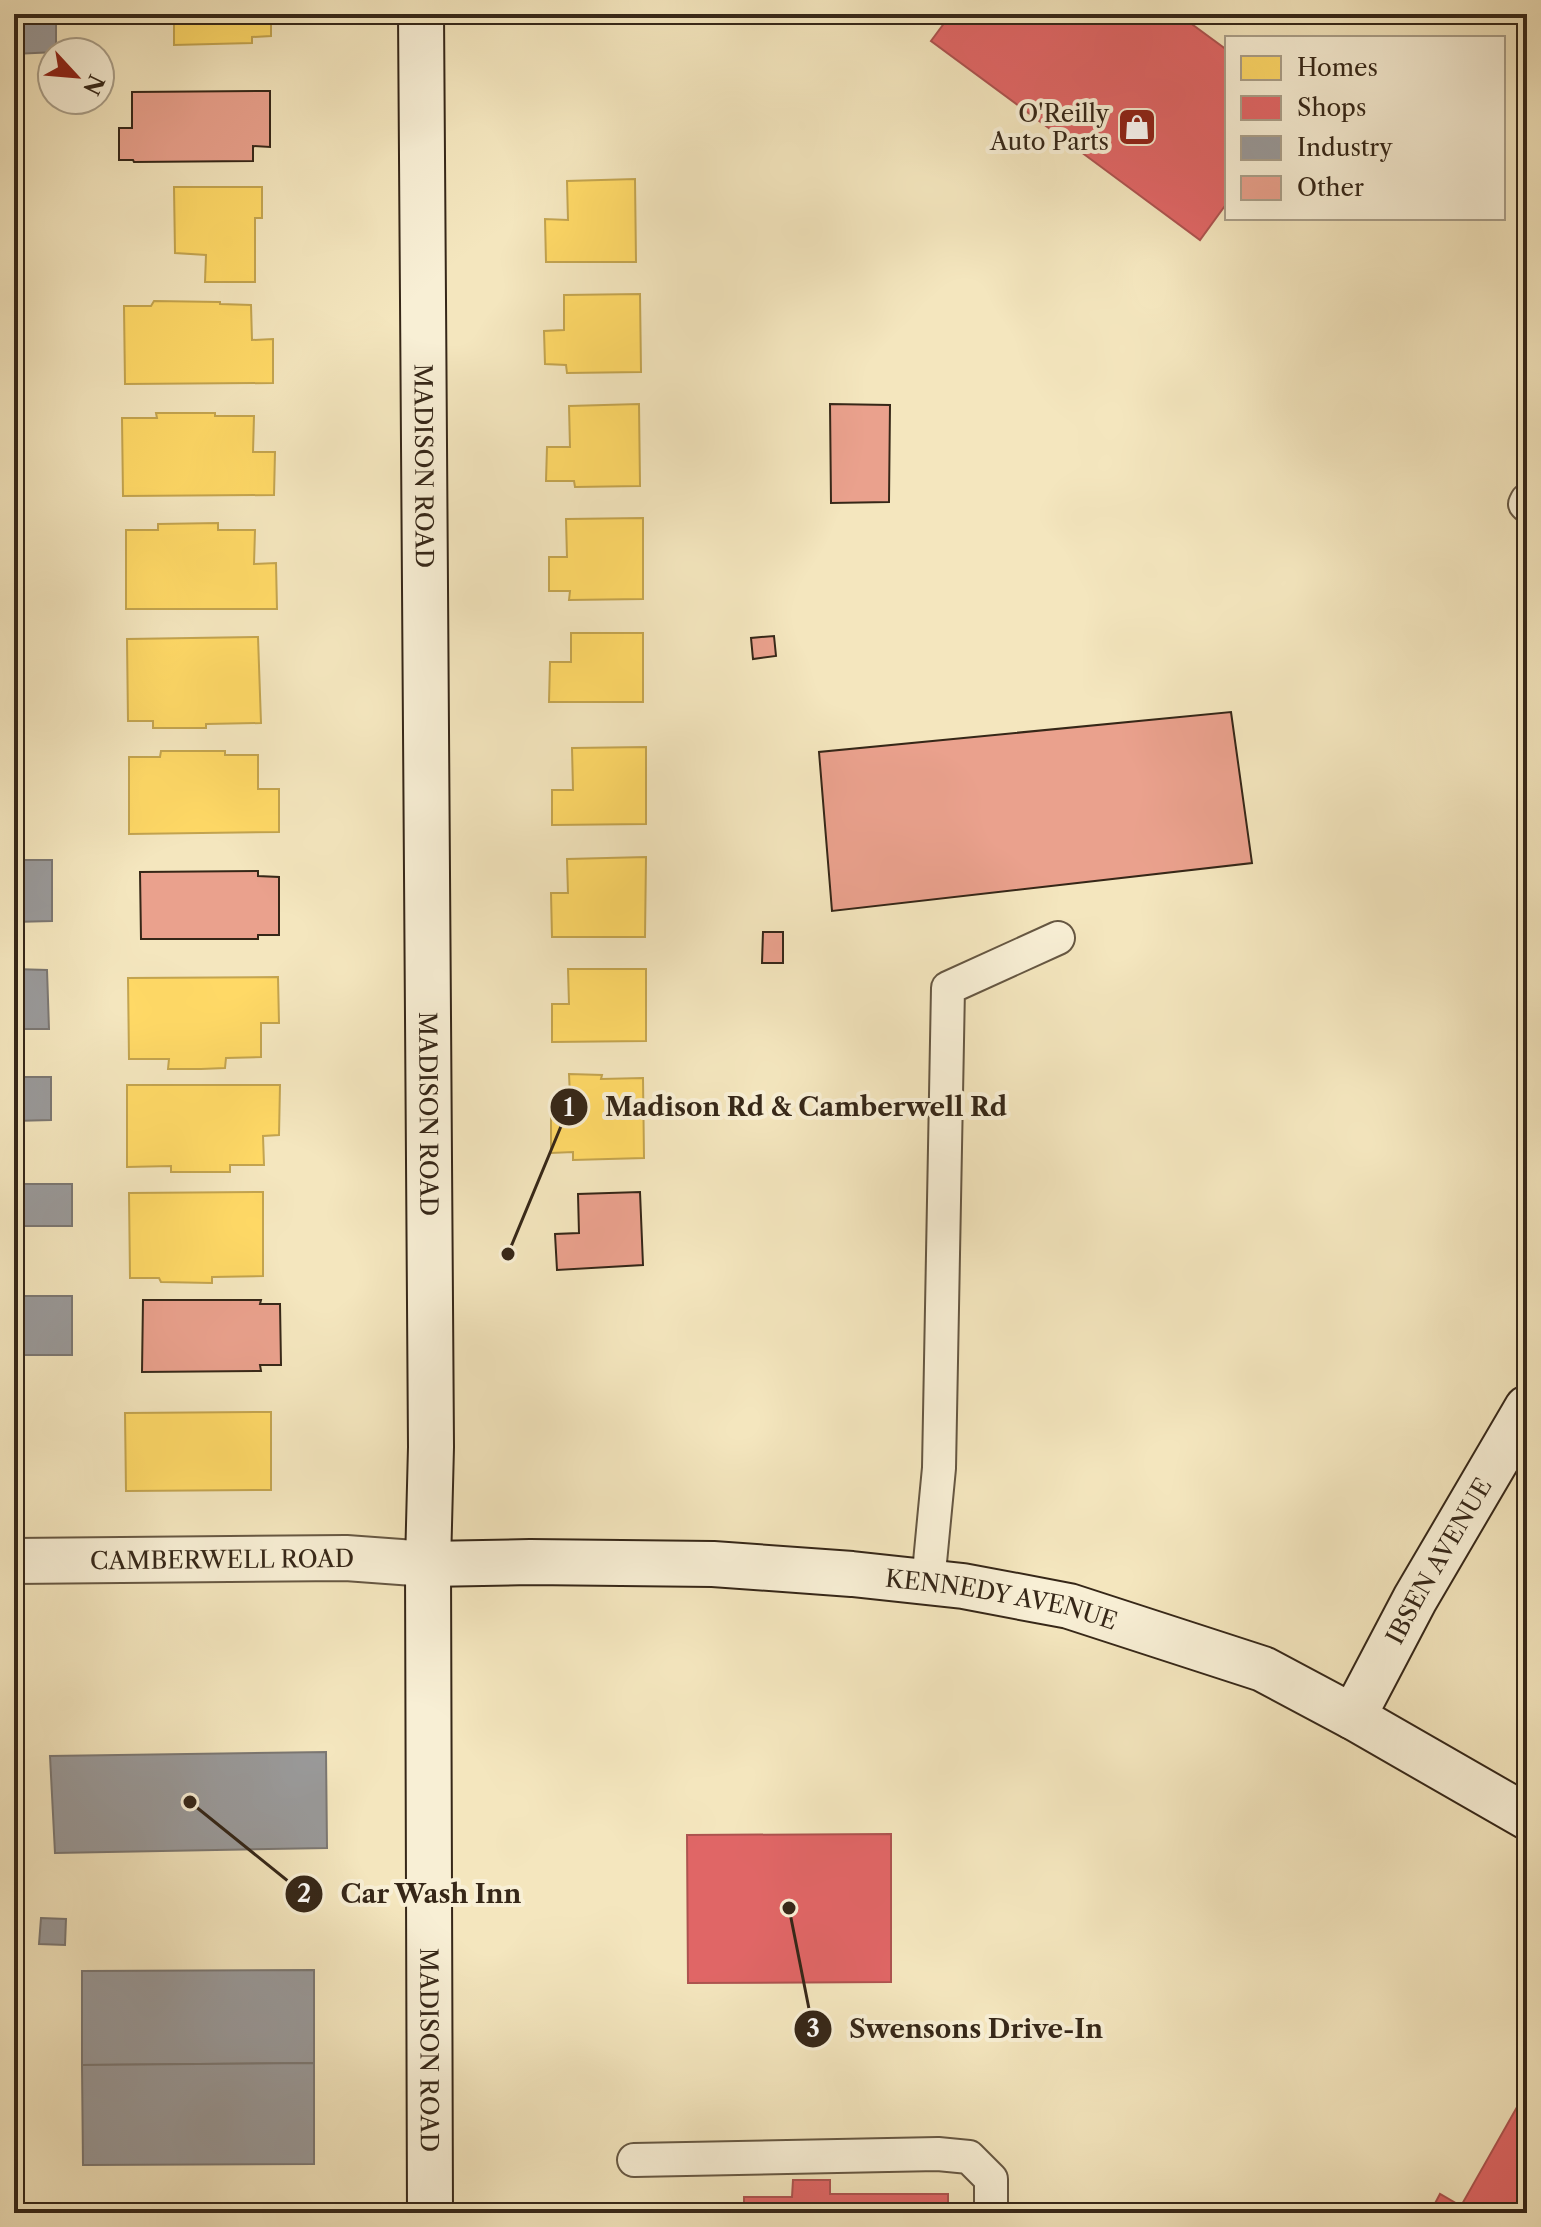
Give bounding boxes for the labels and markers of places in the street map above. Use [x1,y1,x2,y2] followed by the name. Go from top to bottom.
[989,99,1110,156] place label: O'Reilly Auto Parts
[1116,106,1158,148] shop icon: O'Reilly Auto Parts
[549,1082,1023,1132] callout: Madison Rd & Camberwell Rd
[284,1869,538,1919] callout: Car Wash Inn
[793,2004,1119,2054] callout: Swensons Drive-In

